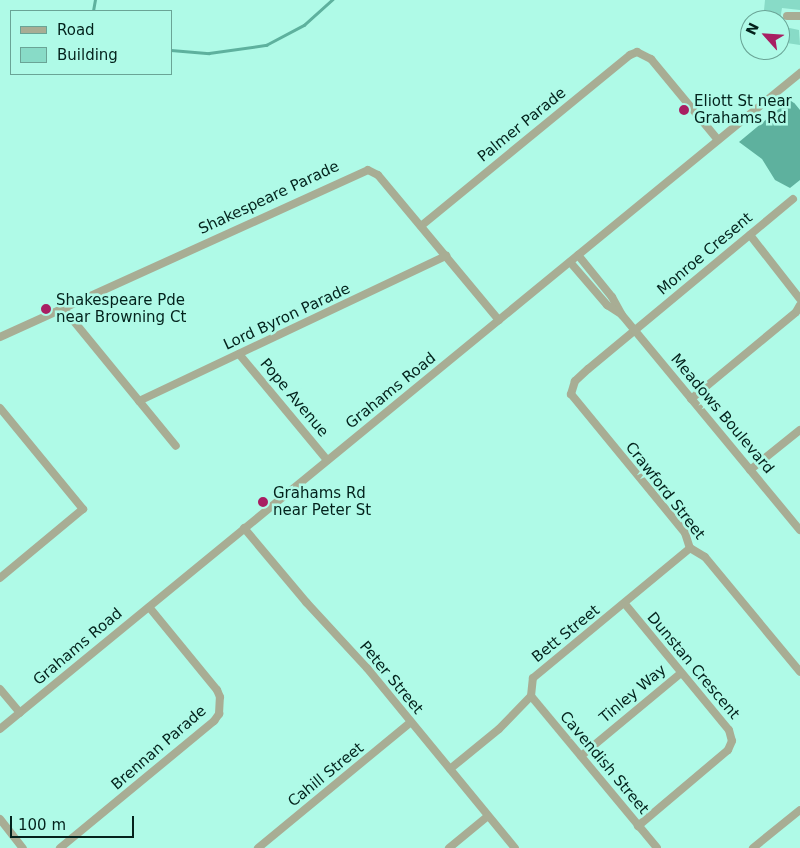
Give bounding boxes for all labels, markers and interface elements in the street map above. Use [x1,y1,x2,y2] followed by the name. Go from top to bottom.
[10,10,172,75] legend
[740,10,790,60] north arrow
[743,20,762,38] text: N
[57,21,95,39] text: Road
[57,46,118,64] text: Building
[474,84,570,166] street label: Palmer Parade
[694,92,792,127] place label: Eliott St near Grahams Rd
[678,104,690,116] marker: Eliott St near Grahams Rd
[196,158,342,238] street label: Shakespeare Parade
[654,209,756,299] street label: Monroe Cresent
[221,280,353,354] street label: Lord Byron Parade
[56,291,186,326] place label: Shakespeare Pde near Browning Ct
[40,303,52,315] marker: Shakespeare Pde near Browning Ct
[342,349,440,433] street label: Grahams Road
[667,350,777,478] street label: Meadows Boulevard
[256,355,332,441] street label: Pope Avenue
[621,439,709,543] street label: Crawford Street
[273,484,371,519] place label: Grahams Rd near Peter St
[257,496,269,508] marker: Grahams Rd near Peter St
[529,601,603,667] street label: Bett Street
[30,605,126,689] street label: Grahams Road
[643,609,743,723] street label: Dunstan Crescent
[355,638,427,718] street label: Peter Street
[596,661,670,727] street label: Tinley Way
[108,702,210,794] street label: Brennan Parade
[556,708,652,818] street label: Cavendish Street
[285,739,367,811] street label: Cahill Street
[12,806,136,838] scale bar
[18,816,66,834] text: 100 m

